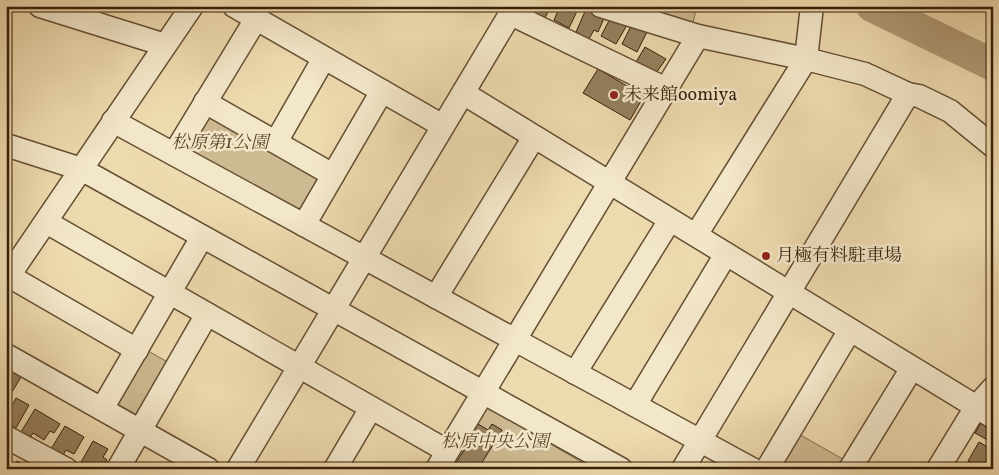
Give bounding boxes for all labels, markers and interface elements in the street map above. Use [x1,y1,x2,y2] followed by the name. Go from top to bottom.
[624,83,737,108] place label: 未来館oomiya
[608,89,620,101] marker: 未来館oomiya
[172,131,271,156] park label: 松原第1公園
[776,244,902,269] place label: 月極有料駐車場
[760,250,772,262] marker: 月極有料駐車場
[441,430,552,455] park label: 松原中央公園

